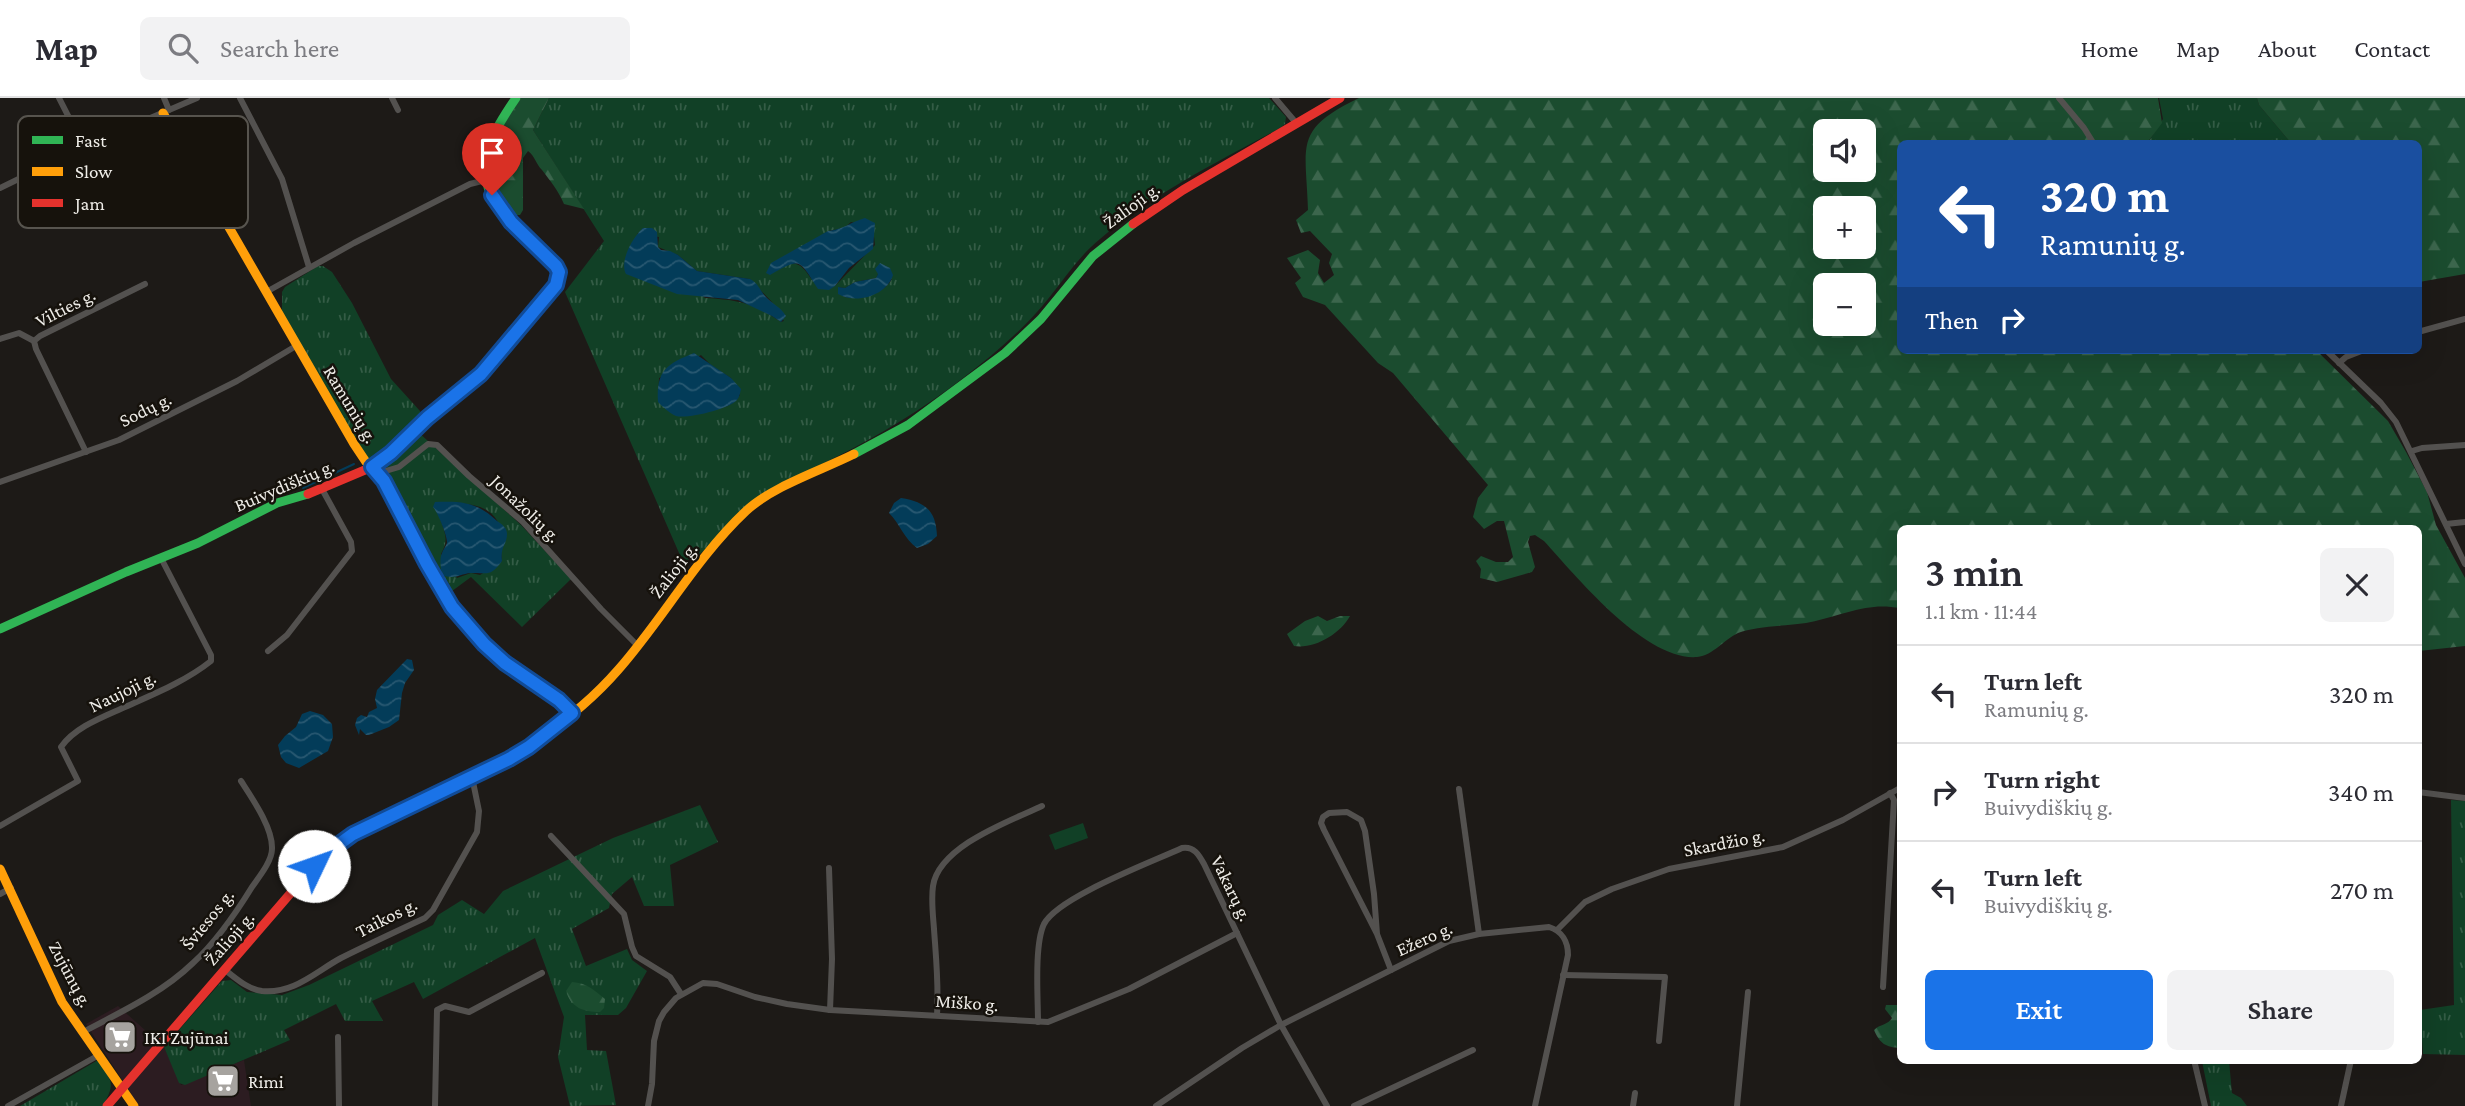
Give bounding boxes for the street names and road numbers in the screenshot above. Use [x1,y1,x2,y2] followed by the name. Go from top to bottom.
[1099,178,1164,234] street label: Žalioji g.
[32,283,99,331] street label: Vilties g.
[319,362,382,447] street label: Ramunių g.
[116,388,175,431] street label: Sodų g.
[231,455,337,516] street label: Buivydiškių g.
[485,469,565,547] street label: Jonažolių g.
[645,538,702,603] street label: Žalioji g.
[85,666,160,718] street label: Naujoji g.
[1682,824,1766,861] street label: Skardžio g.
[1207,852,1256,924] street label: Vakarų g.
[177,885,238,954] street label: Šviesos g.
[352,893,420,942] street label: Taikos g.
[200,907,259,970] street label: Žalioji g.
[1393,917,1455,960] street label: Ežero g.
[44,938,97,1011] street label: Zujūnų g.
[935,990,999,1015] street label: Miško g.

